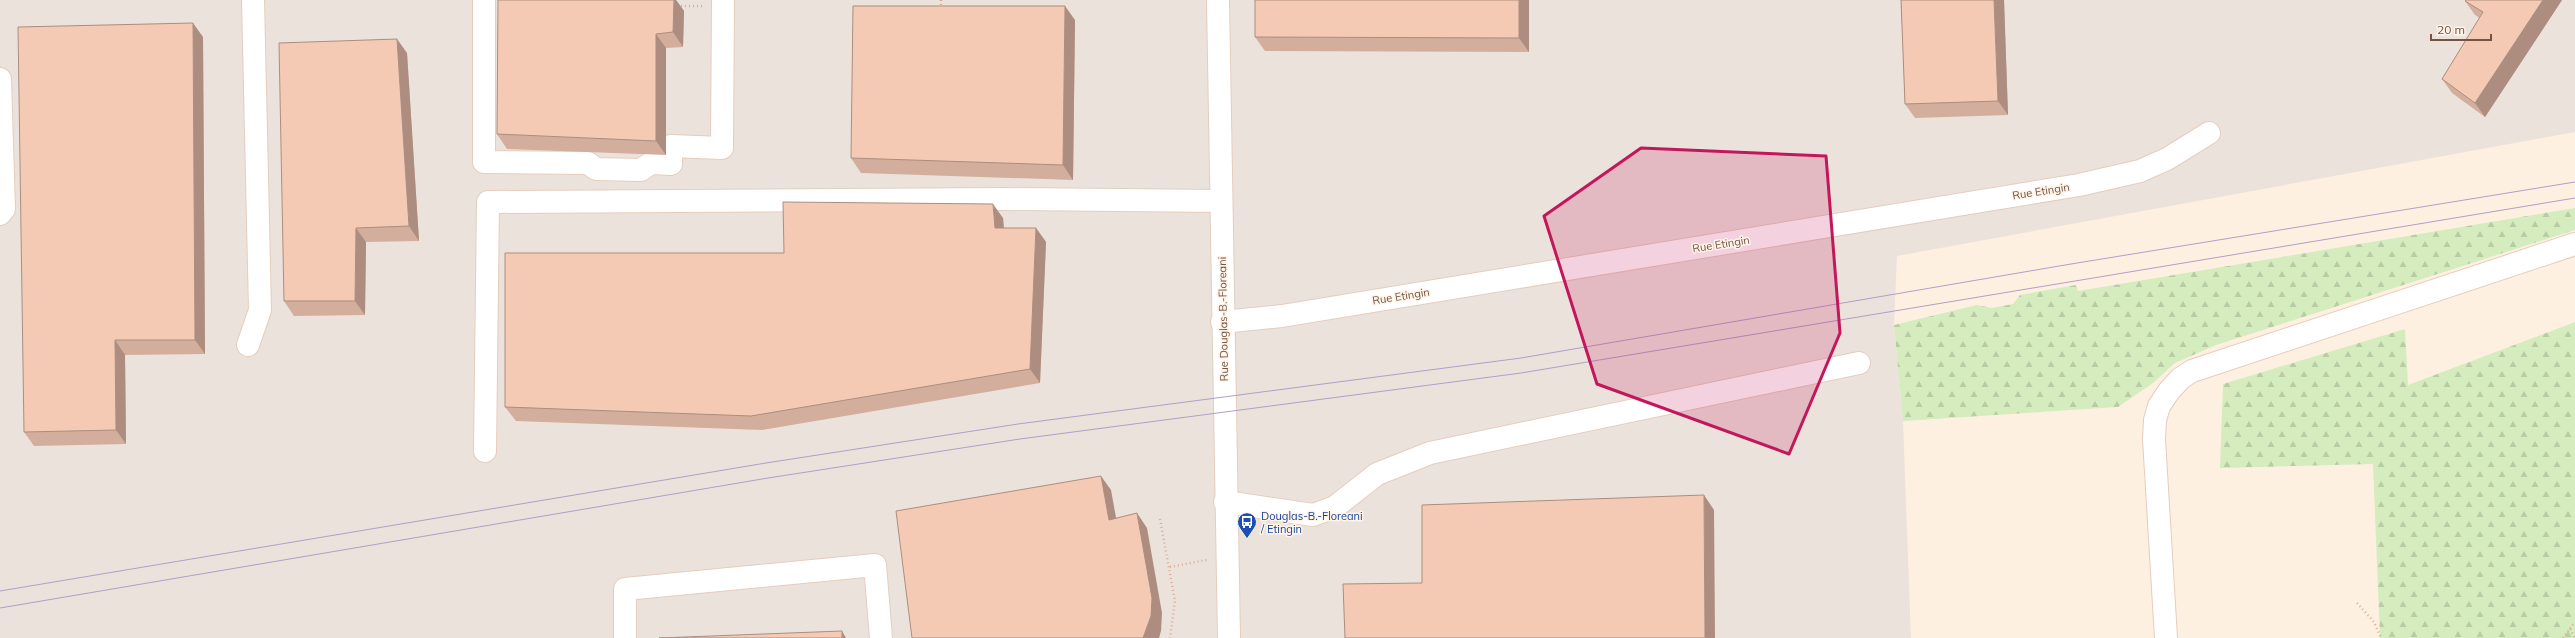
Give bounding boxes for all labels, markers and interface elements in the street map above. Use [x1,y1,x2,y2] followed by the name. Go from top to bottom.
[2431,16,2491,42] scale bar
[2437,22,2465,37] text: 20 m
[2011,180,2071,202] street label: Rue Etingin
[1691,233,1751,255] street label: Rue Etingin
[1215,257,1231,381] street label: Rue Douglas-B.-Floreani
[1371,285,1431,307] street label: Rue Etingin
[1260,509,1363,536] place label: Douglas-B.-Floreani / Etingin
[1236,511,1258,539] bus stop icon: Douglas-B.-Floreani / Etingin

